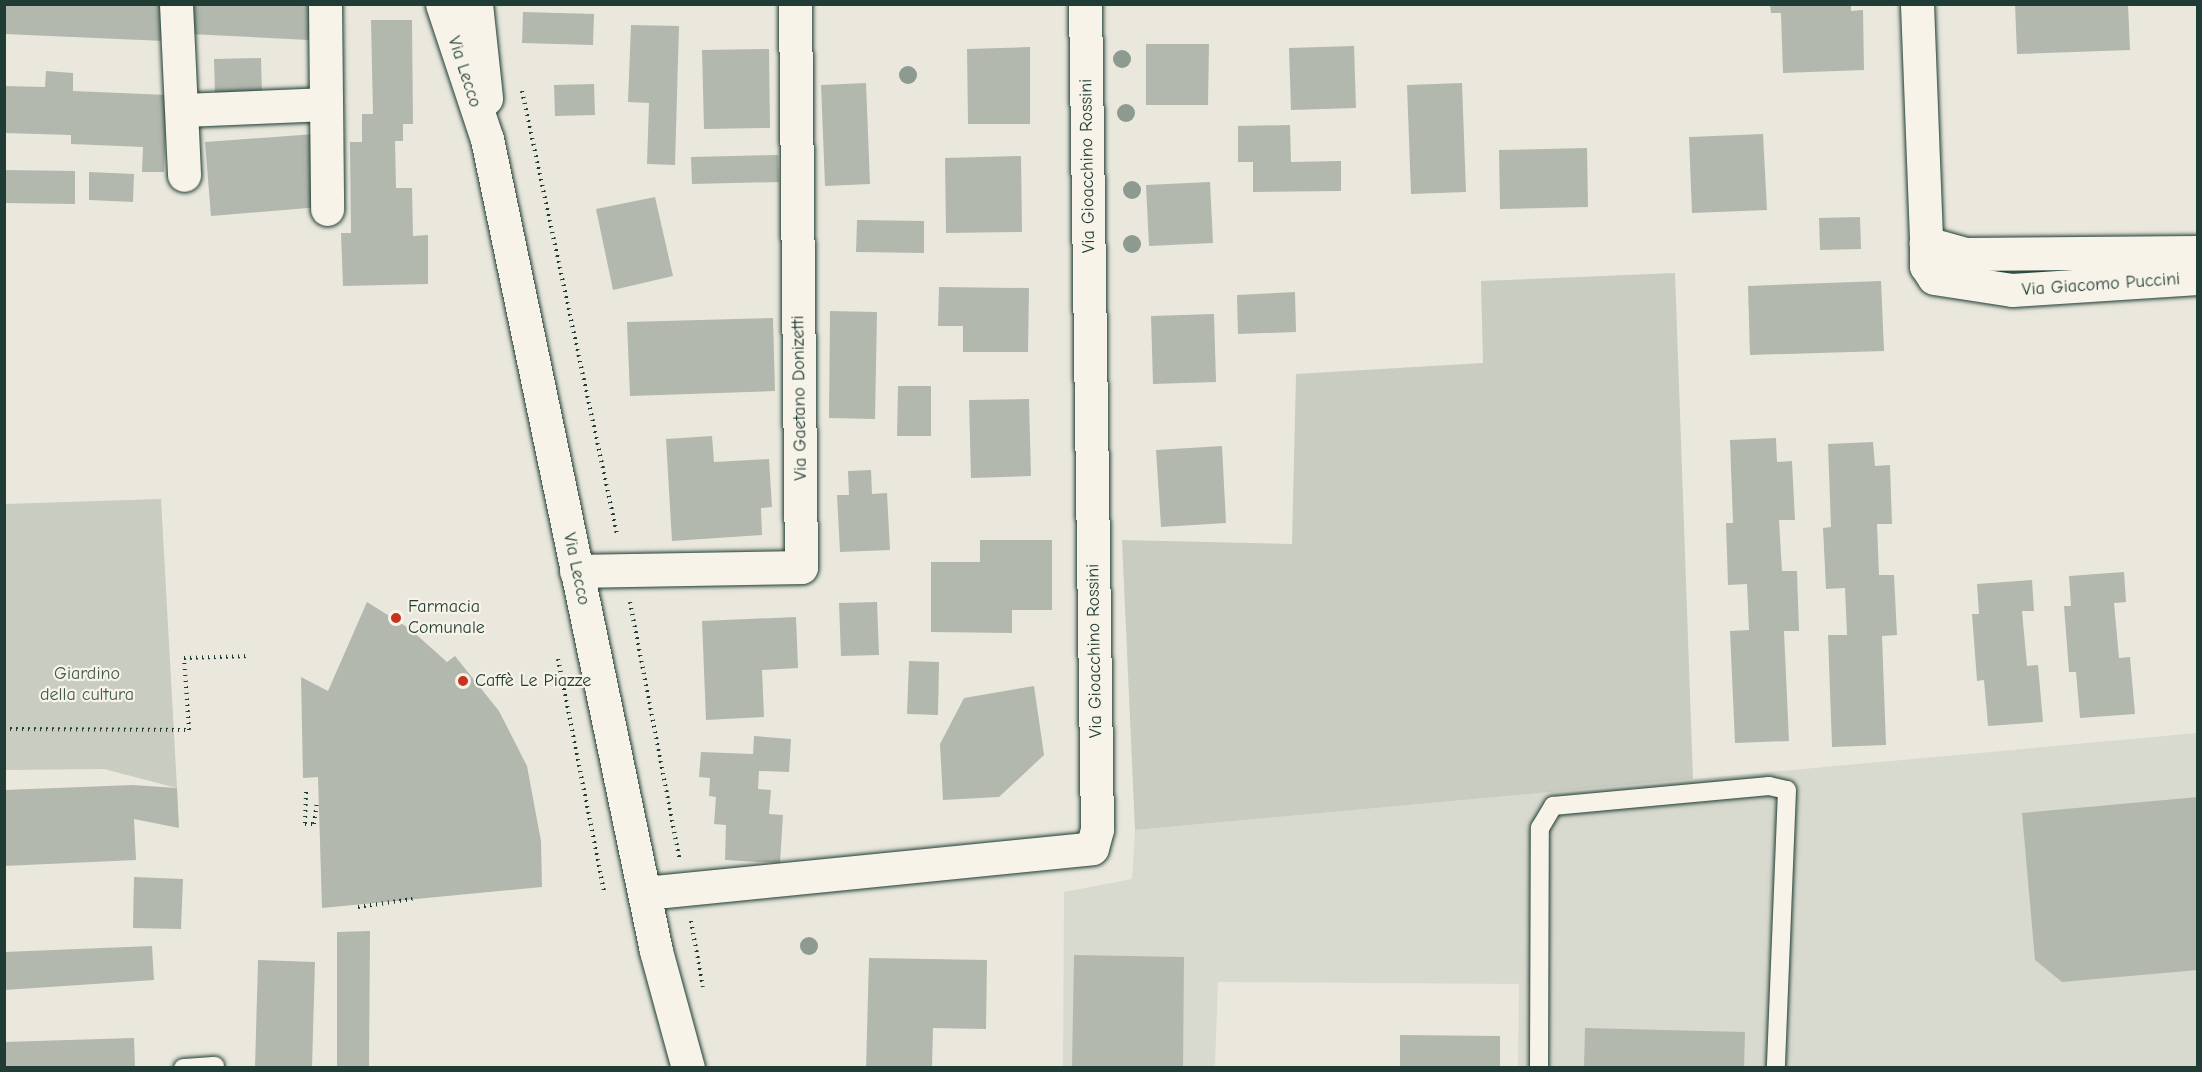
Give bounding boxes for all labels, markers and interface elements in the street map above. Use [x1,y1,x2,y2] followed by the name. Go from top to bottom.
[442,34,486,110] street label: Via Lecco
[1076,79,1100,253] street label: Via Gioacchino Rossini
[2021,269,2181,301] street label: Via Giacomo Puccini
[788,315,812,481] street label: Via Gaetano Donizetti
[558,531,594,607] street label: Via Lecco
[1083,564,1107,738] street label: Via Gioacchino Rossini
[408,597,485,640] place label: Farmacia Comunale
[389,611,403,625] marker: Farmacia Comunale
[40,664,134,706] park label: Giardino della cultura
[475,670,591,692] place label: Caffè Le Piazze
[456,674,470,688] marker: Caffè Le Piazze

